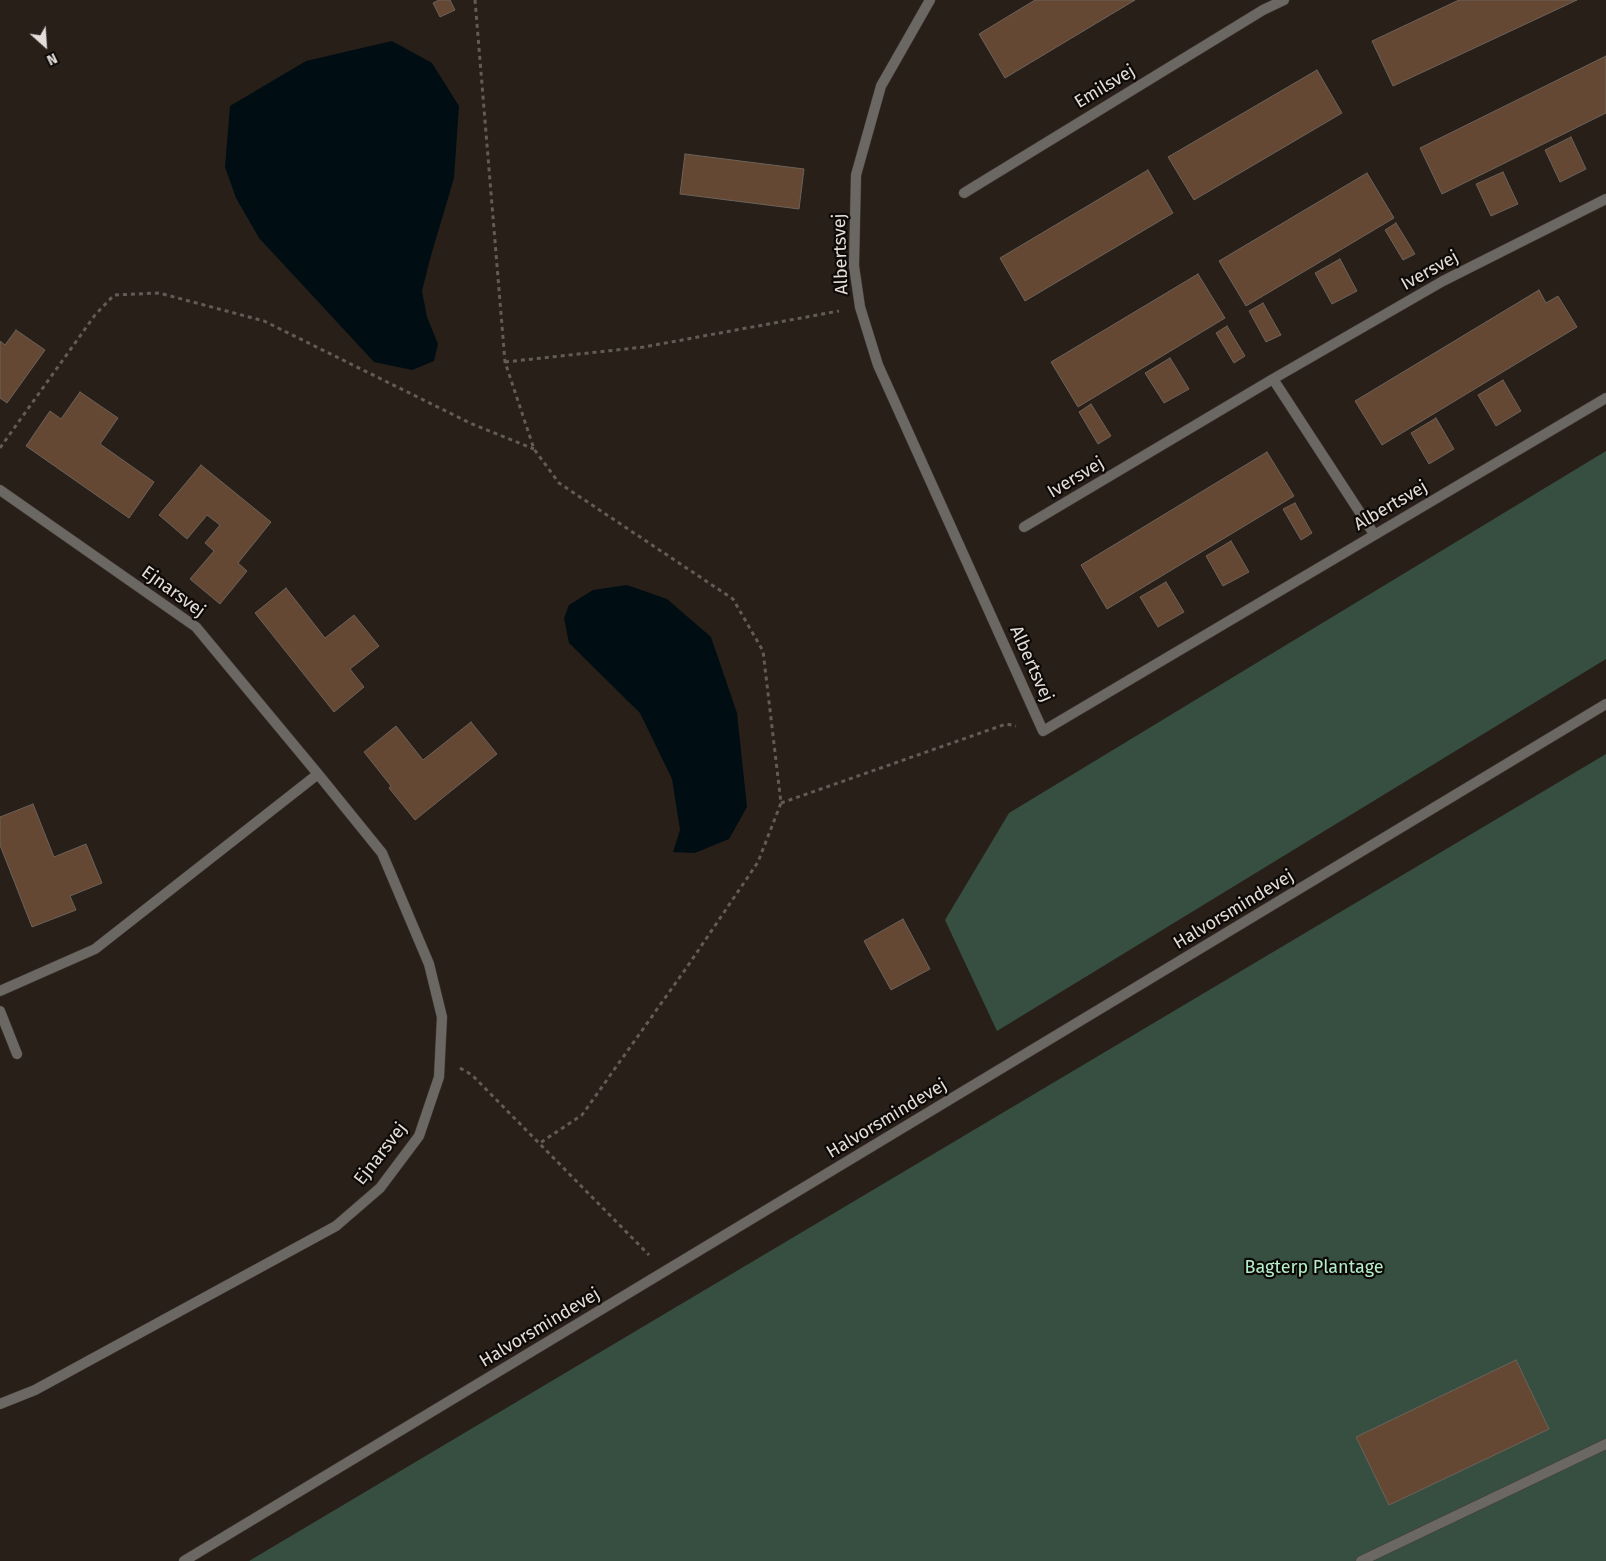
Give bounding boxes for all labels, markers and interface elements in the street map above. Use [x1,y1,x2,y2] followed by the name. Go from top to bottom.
[20,20,70,70] north arrow
[44,49,60,69] text: N
[1071,60,1139,114] street label: Emilsvej
[829,213,853,295] street label: Albertsvej
[1398,246,1462,296] street label: Iversvej
[1044,453,1108,503] street label: Iversvej
[1350,476,1432,536] street label: Albertsvej
[137,562,209,622] street label: Ejnarsvej
[1005,622,1057,706] street label: Albertsvej
[1170,866,1298,954] street label: Halvorsmindevej
[823,1075,951,1163] street label: Halvorsmindevej
[350,1118,412,1190] street label: Ejnarsvej
[1244,1257,1384,1279] park label: Bagterp Plantage
[476,1284,604,1372] street label: Halvorsmindevej

